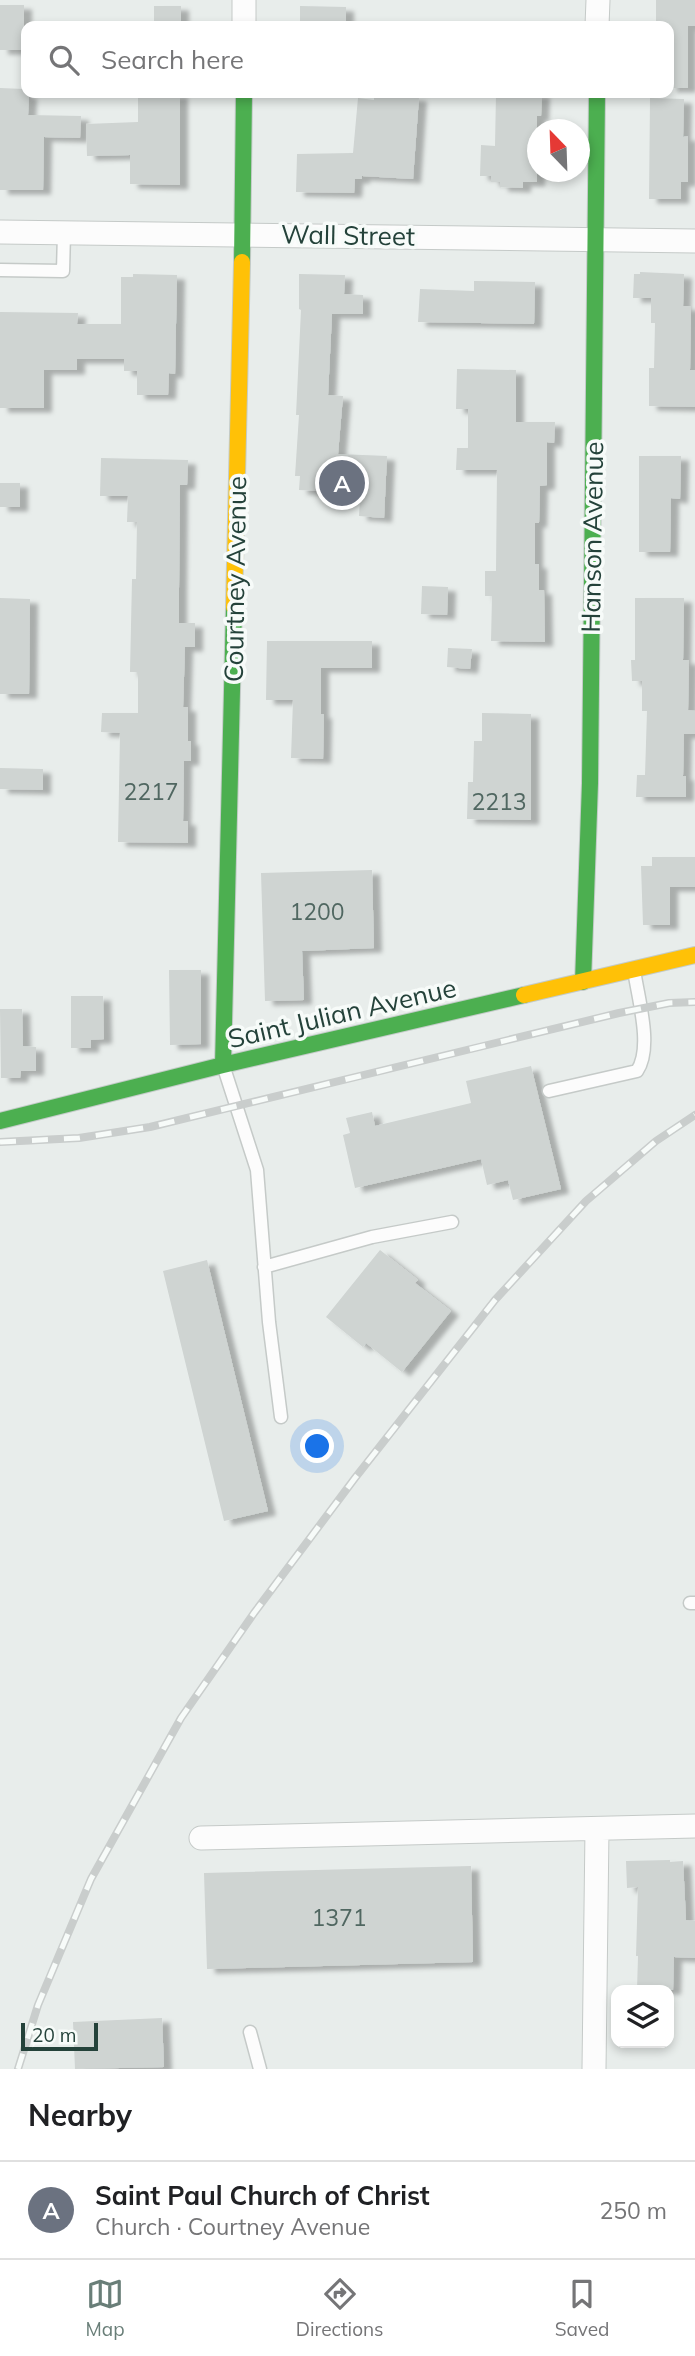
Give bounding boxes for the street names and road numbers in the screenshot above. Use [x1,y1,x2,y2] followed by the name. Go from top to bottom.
[281,217,415,253] street label: Wall Street
[574,441,610,633] street label: Hanson Avenue
[217,476,253,682] street label: Courtney Avenue
[225,971,459,1055] street label: Saint Julian Avenue

